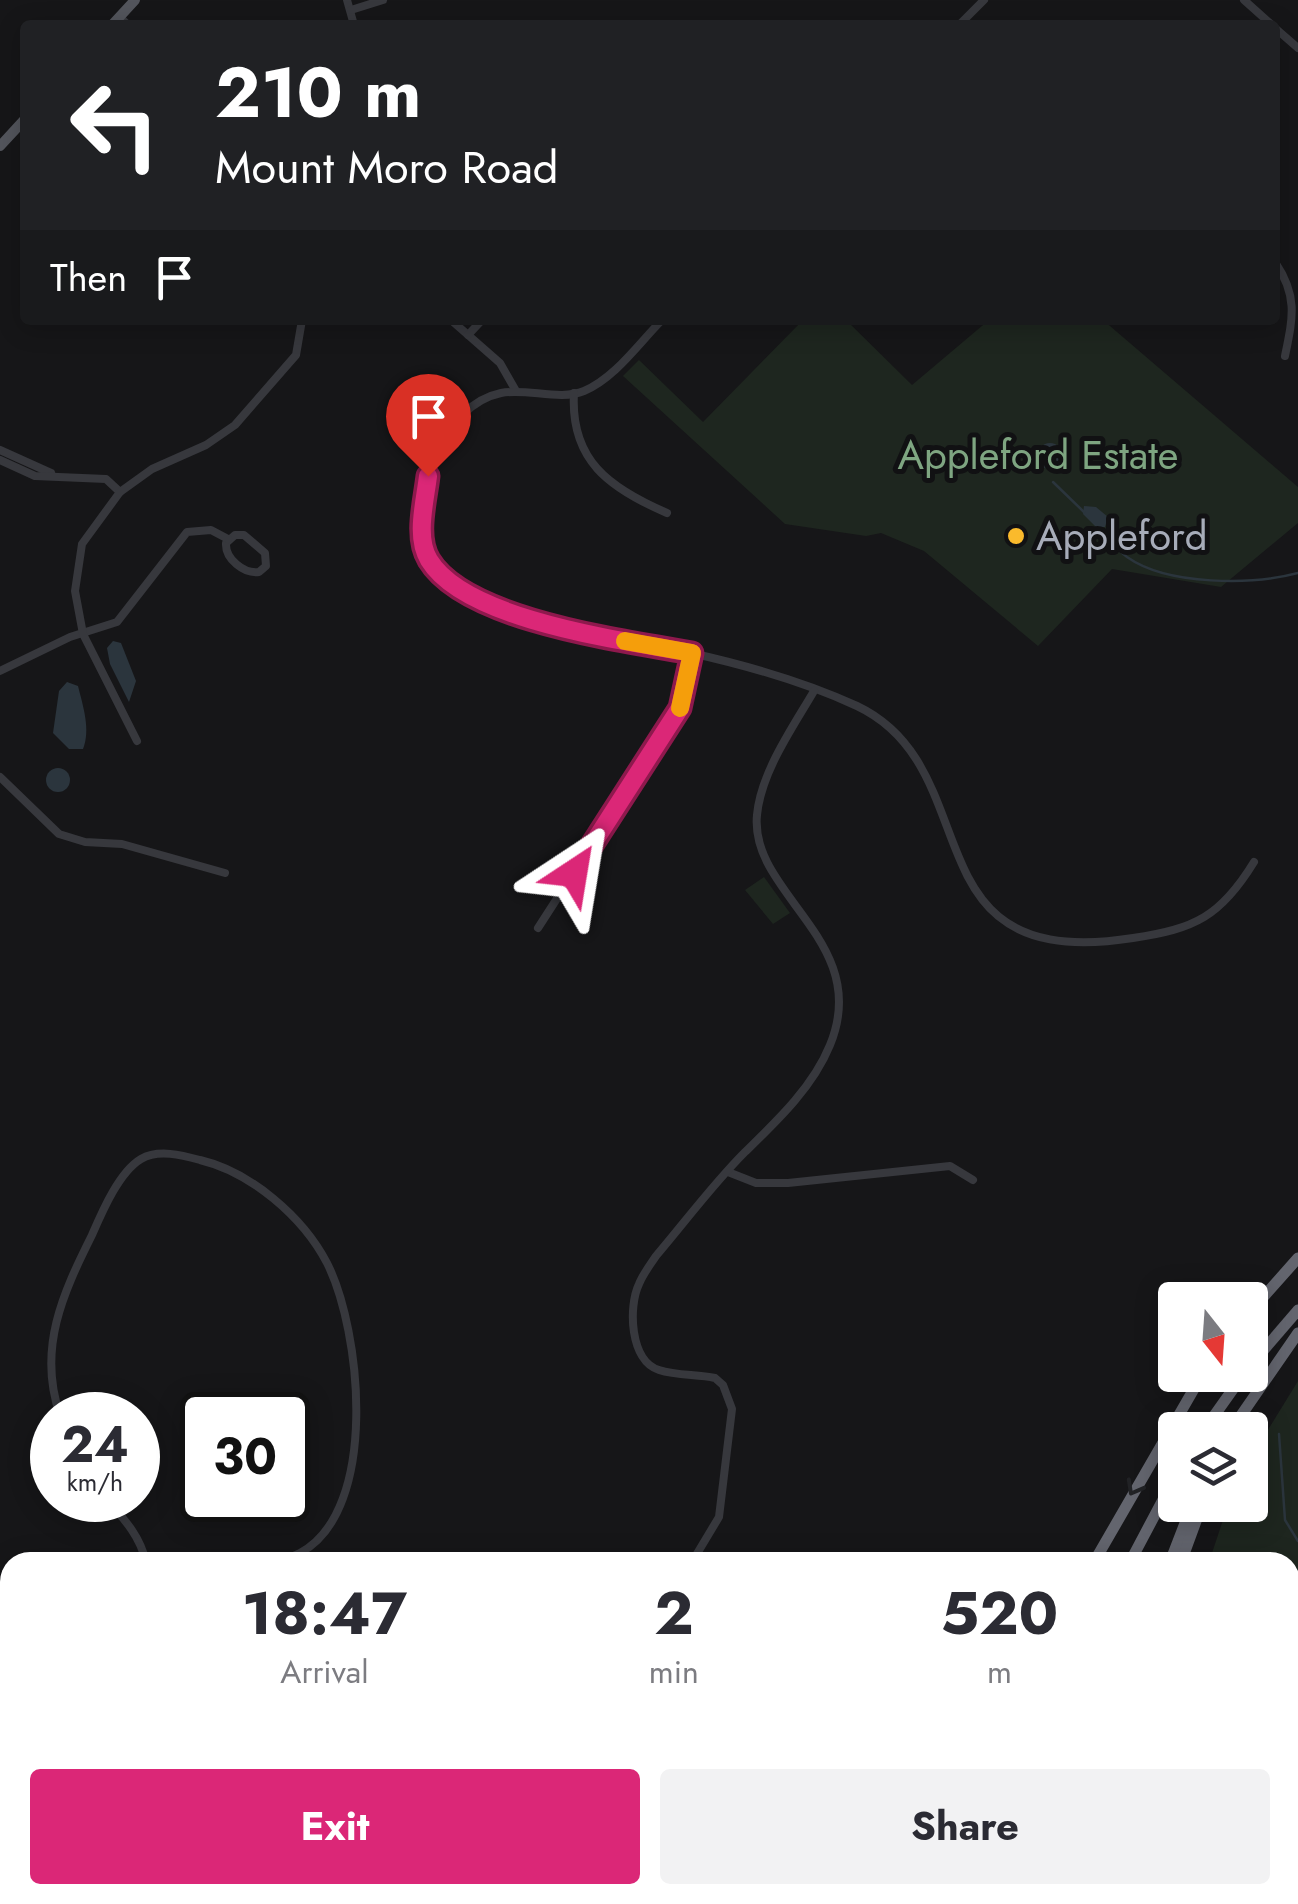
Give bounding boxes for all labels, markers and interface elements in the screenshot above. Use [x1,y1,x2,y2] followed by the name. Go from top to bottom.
[215,42,421,143] text: 210 m
[50,60,180,190] icon: left
[215,135,559,200] text: Mount Moro Road
[50,250,127,305] text: Then
[147,250,202,305] icon: arrive
[386,374,471,477] pin
[401,389,456,444] icon: arrive
[898,426,1178,484] park label: Appleford Estate
[1036,507,1208,565] place label: Appleford
[1005,525,1027,547] marker: Appleford
[522,821,626,925] position arrow
[1158,1282,1268,1392] north arrow
[1158,1282,1268,1522] map controls
[180,1392,310,1522] speed limit sign: 30
[61,1408,129,1481] text: 24
[1158,1412,1268,1522] button: layers
[67,1464,123,1500] text: km/h
[1127,1478,1147,1496] one-way arrow
[242,1570,407,1657] text: 18:47
[654,1570,694,1657] text: 2
[941,1570,1058,1657] text: 520
[280,1649,369,1695] text: Arrival
[649,1649,699,1695] text: min
[987,1649,1012,1695] text: m
[30,1769,640,1884] button: Exit
[660,1769,1270,1884] button: Share

